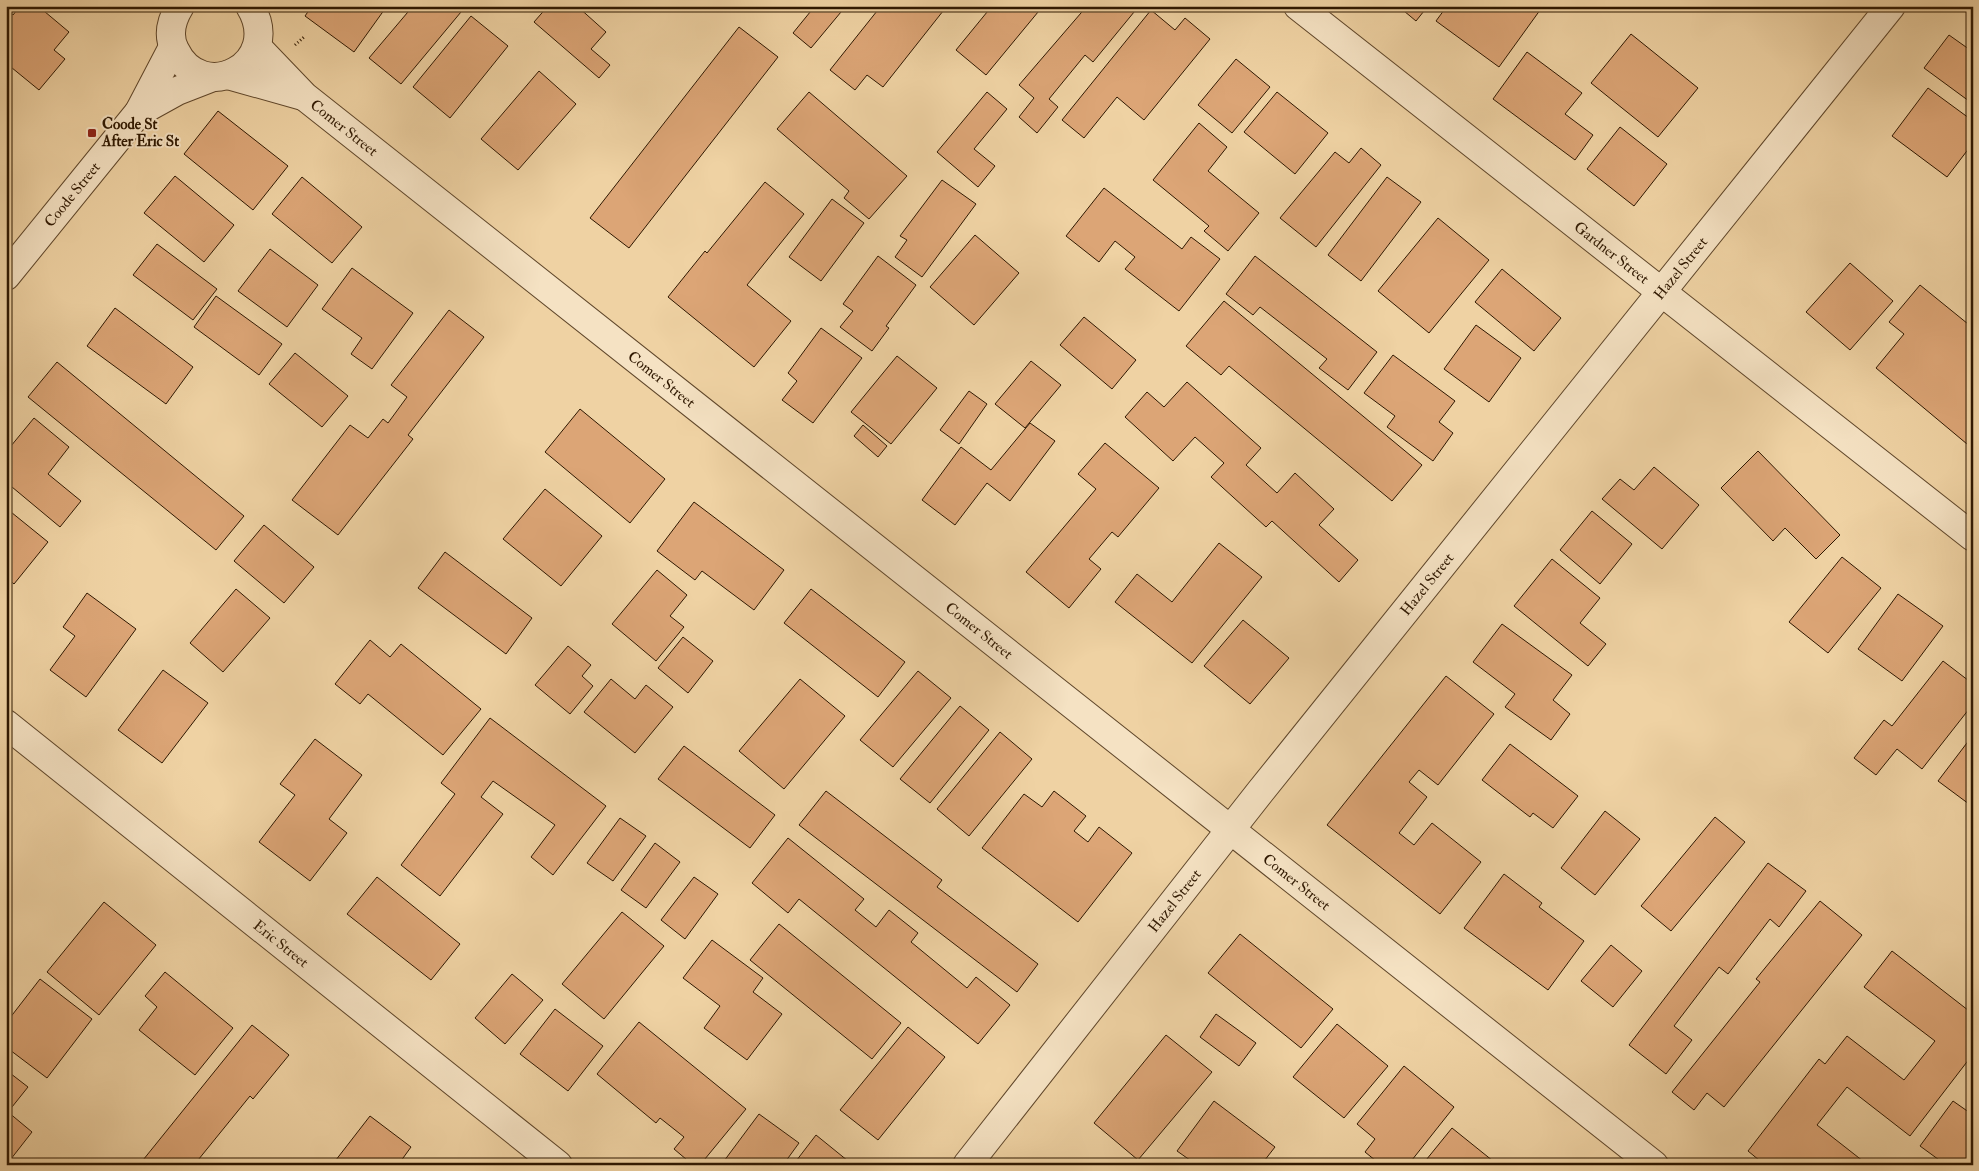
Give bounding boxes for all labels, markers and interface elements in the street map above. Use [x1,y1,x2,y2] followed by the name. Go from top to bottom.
[306,95,382,160] street label: Comer Street
[101,115,179,151] place label: Coode St After Eric St
[86,127,98,139] marker: Coode St After Eric St
[40,158,104,231] street label: Coode Street
[1570,217,1653,288] street label: Gardner Street
[1650,233,1712,304] street label: Hazel Street
[624,347,699,412] street label: Comer Street
[1396,549,1458,619] street label: Hazel Street
[941,598,1017,663] street label: Comer Street
[1259,849,1334,915] street label: Comer Street
[1144,865,1205,936] street label: Hazel Street
[249,916,313,972] street label: Eric Street

